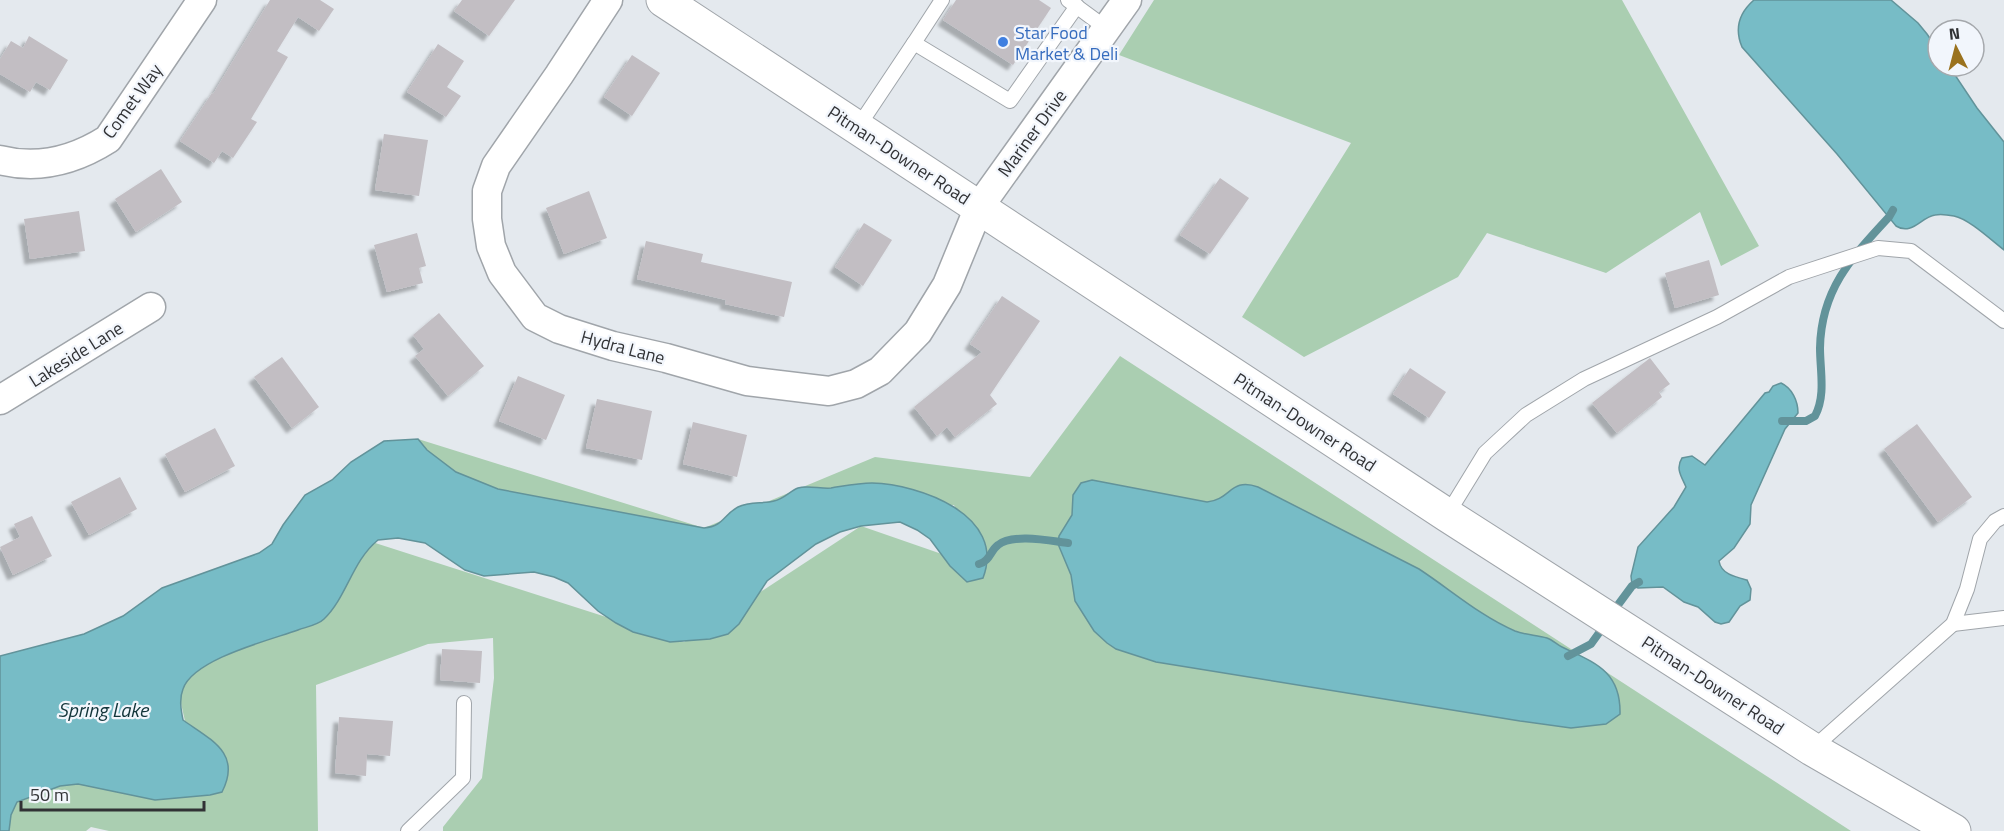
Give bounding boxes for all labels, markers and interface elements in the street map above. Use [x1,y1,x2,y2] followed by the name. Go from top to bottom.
[1926,18,1986,78] north arrow
[1015,19,1118,67] place label: Star Food Market & Deli
[1948,21,1961,46] text: N
[996,35,1010,49] marker: Star Food Market & Deli
[96,58,169,144] street label: Comet Way
[991,84,1073,182] street label: Mariner Drive
[822,99,976,211] street label: Pitman-Downer Road
[24,314,128,394] street label: Lakeside Lane
[578,323,668,371] street label: Hydra Lane
[1228,366,1382,478] street label: Pitman-Downer Road
[1636,629,1790,741] street label: Pitman-Downer Road
[58,694,150,725] water label: Spring Lake
[21,774,204,812] scale bar
[30,781,69,808] text: 50 m

